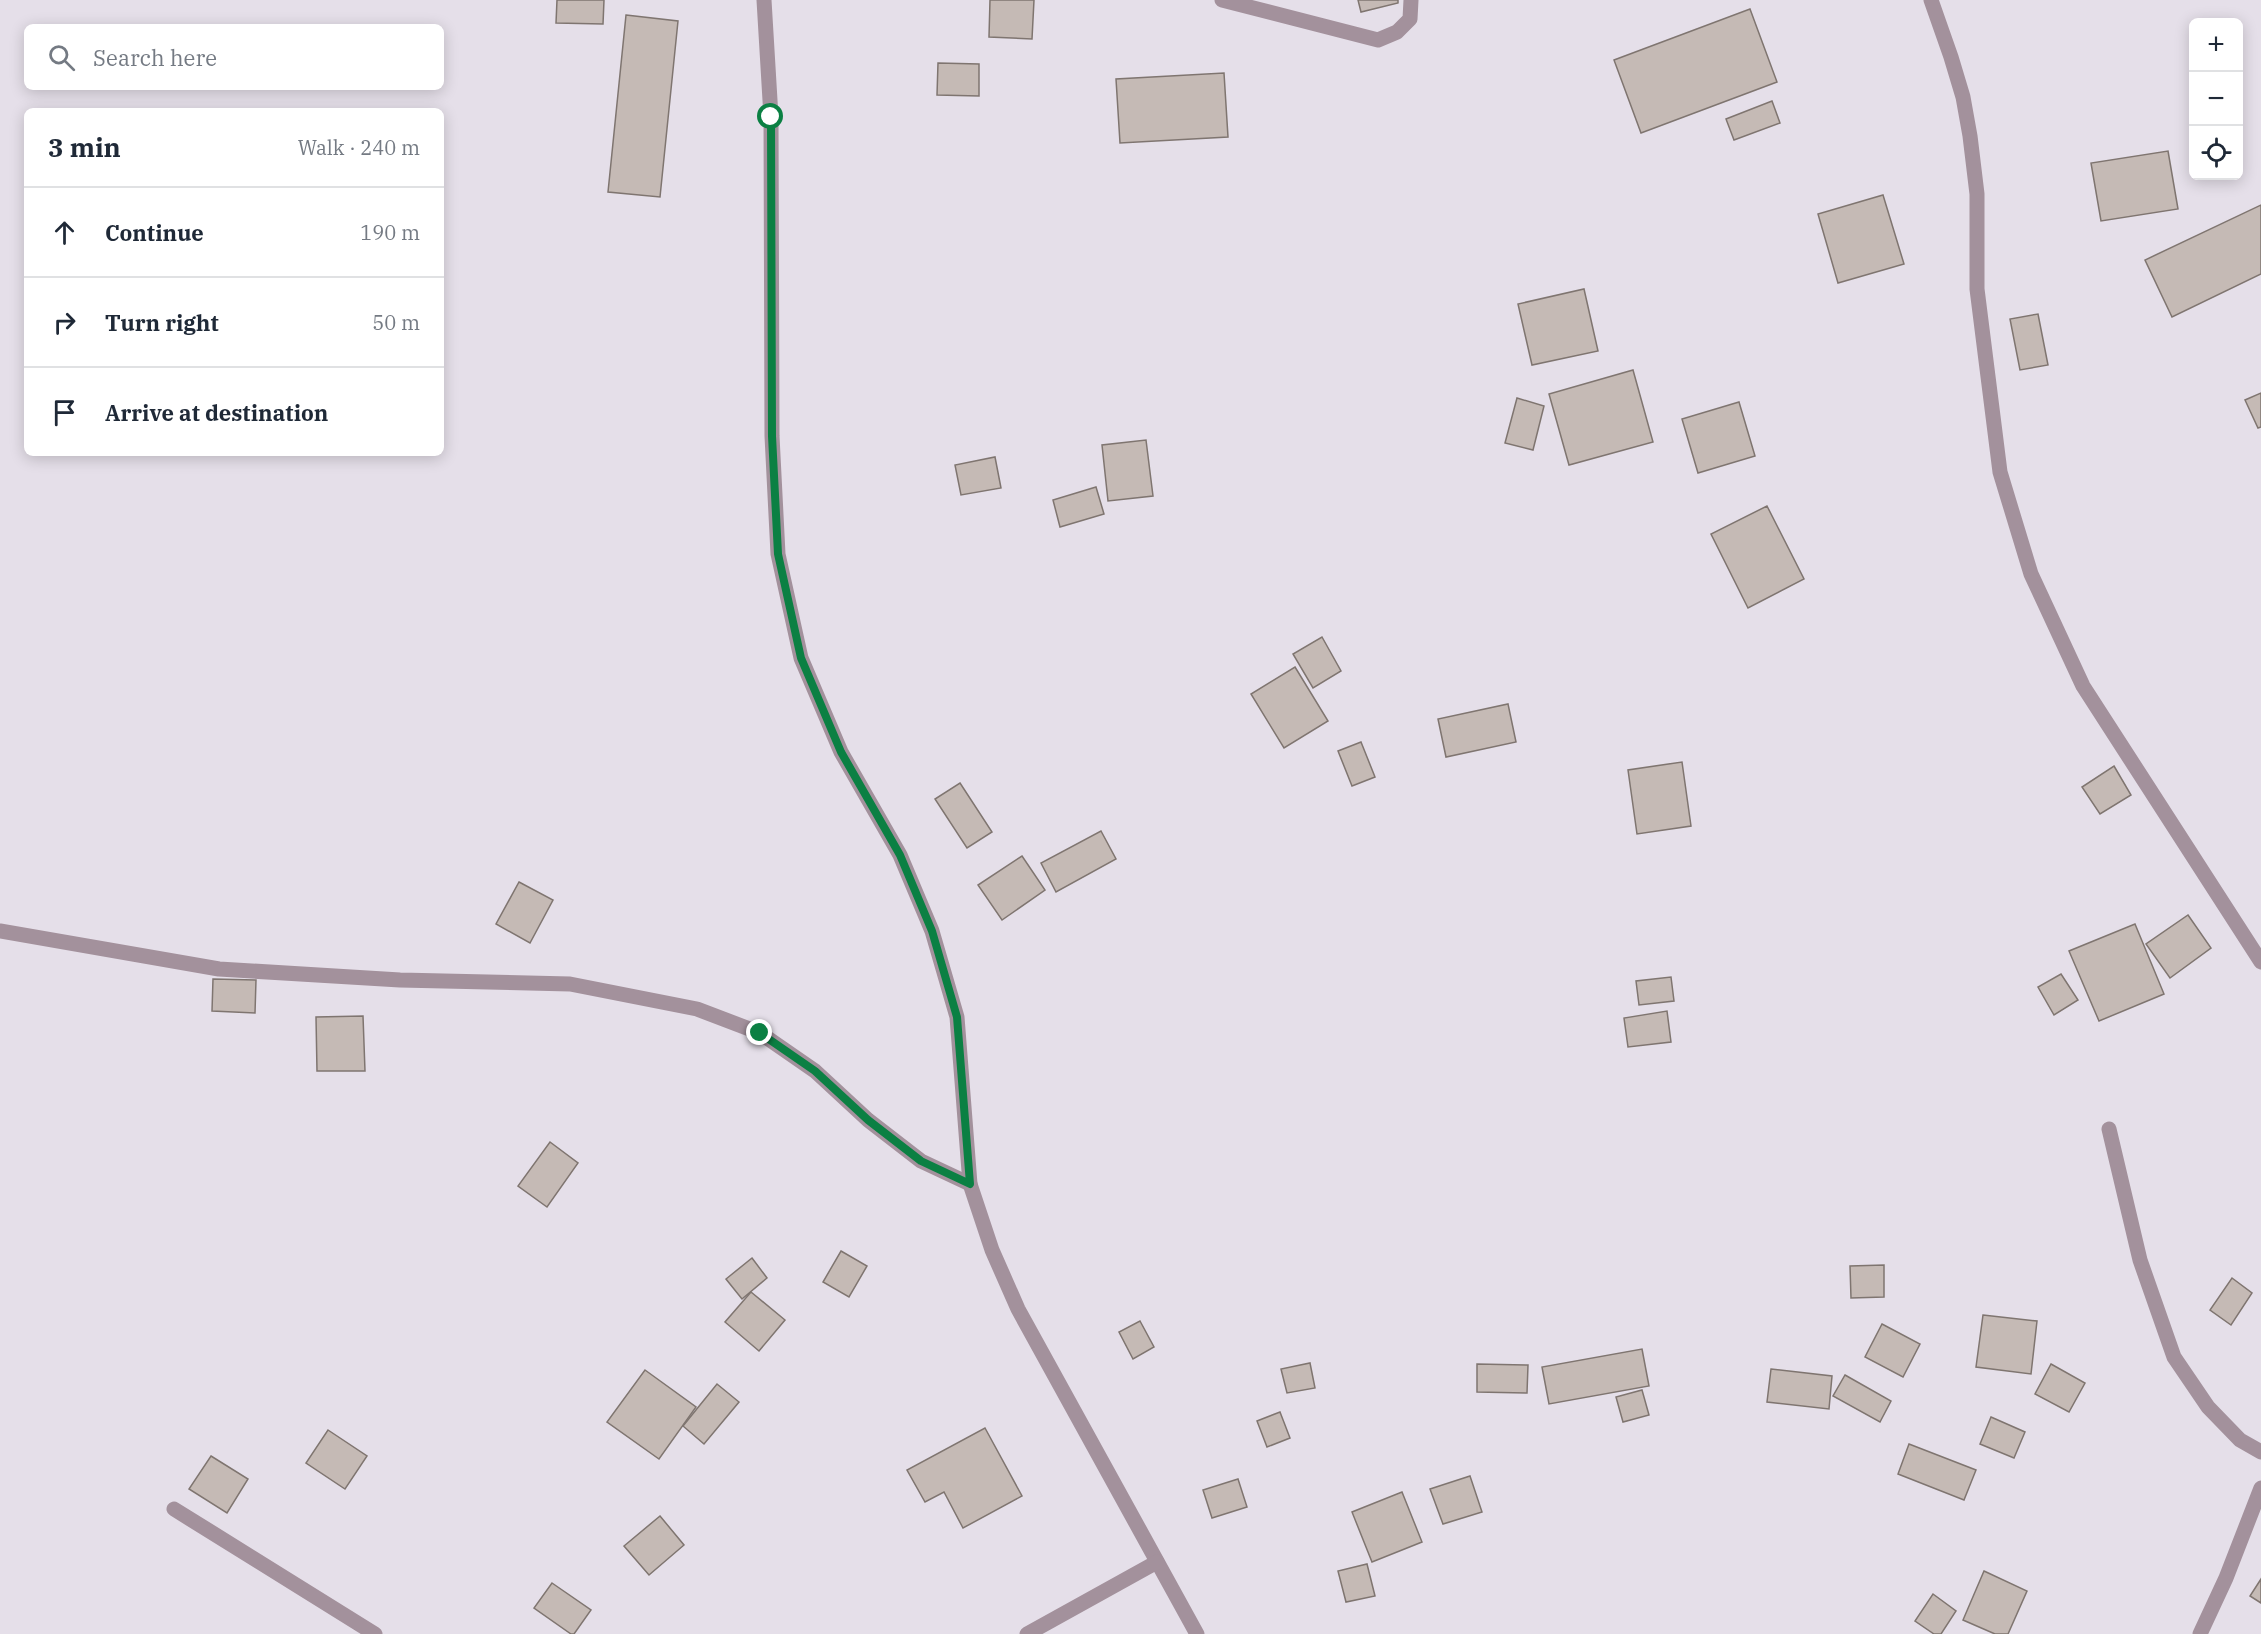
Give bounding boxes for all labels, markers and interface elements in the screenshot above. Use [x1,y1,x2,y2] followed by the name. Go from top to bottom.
[2189,18,2243,180] map controls
[2189,18,2243,72] button: +
[24,24,444,90] search box
[45,41,78,74] icon: search
[93,43,217,72] text: Search here
[2189,72,2243,126] button: −
[757,103,783,129] route start
[2189,126,2243,180] button: locate
[48,130,121,164] text: 3 min
[298,134,420,161] text: Walk · 240 m
[48,216,81,249] icon: ahead
[105,218,204,247] text: Continue
[360,219,420,246] text: 190 m
[48,306,81,339] icon: right
[105,308,219,337] text: Turn right
[372,309,420,336] text: 50 m
[48,396,81,429] icon: arrive
[105,398,328,427] text: Arrive at destination
[746,1019,772,1045] route end

